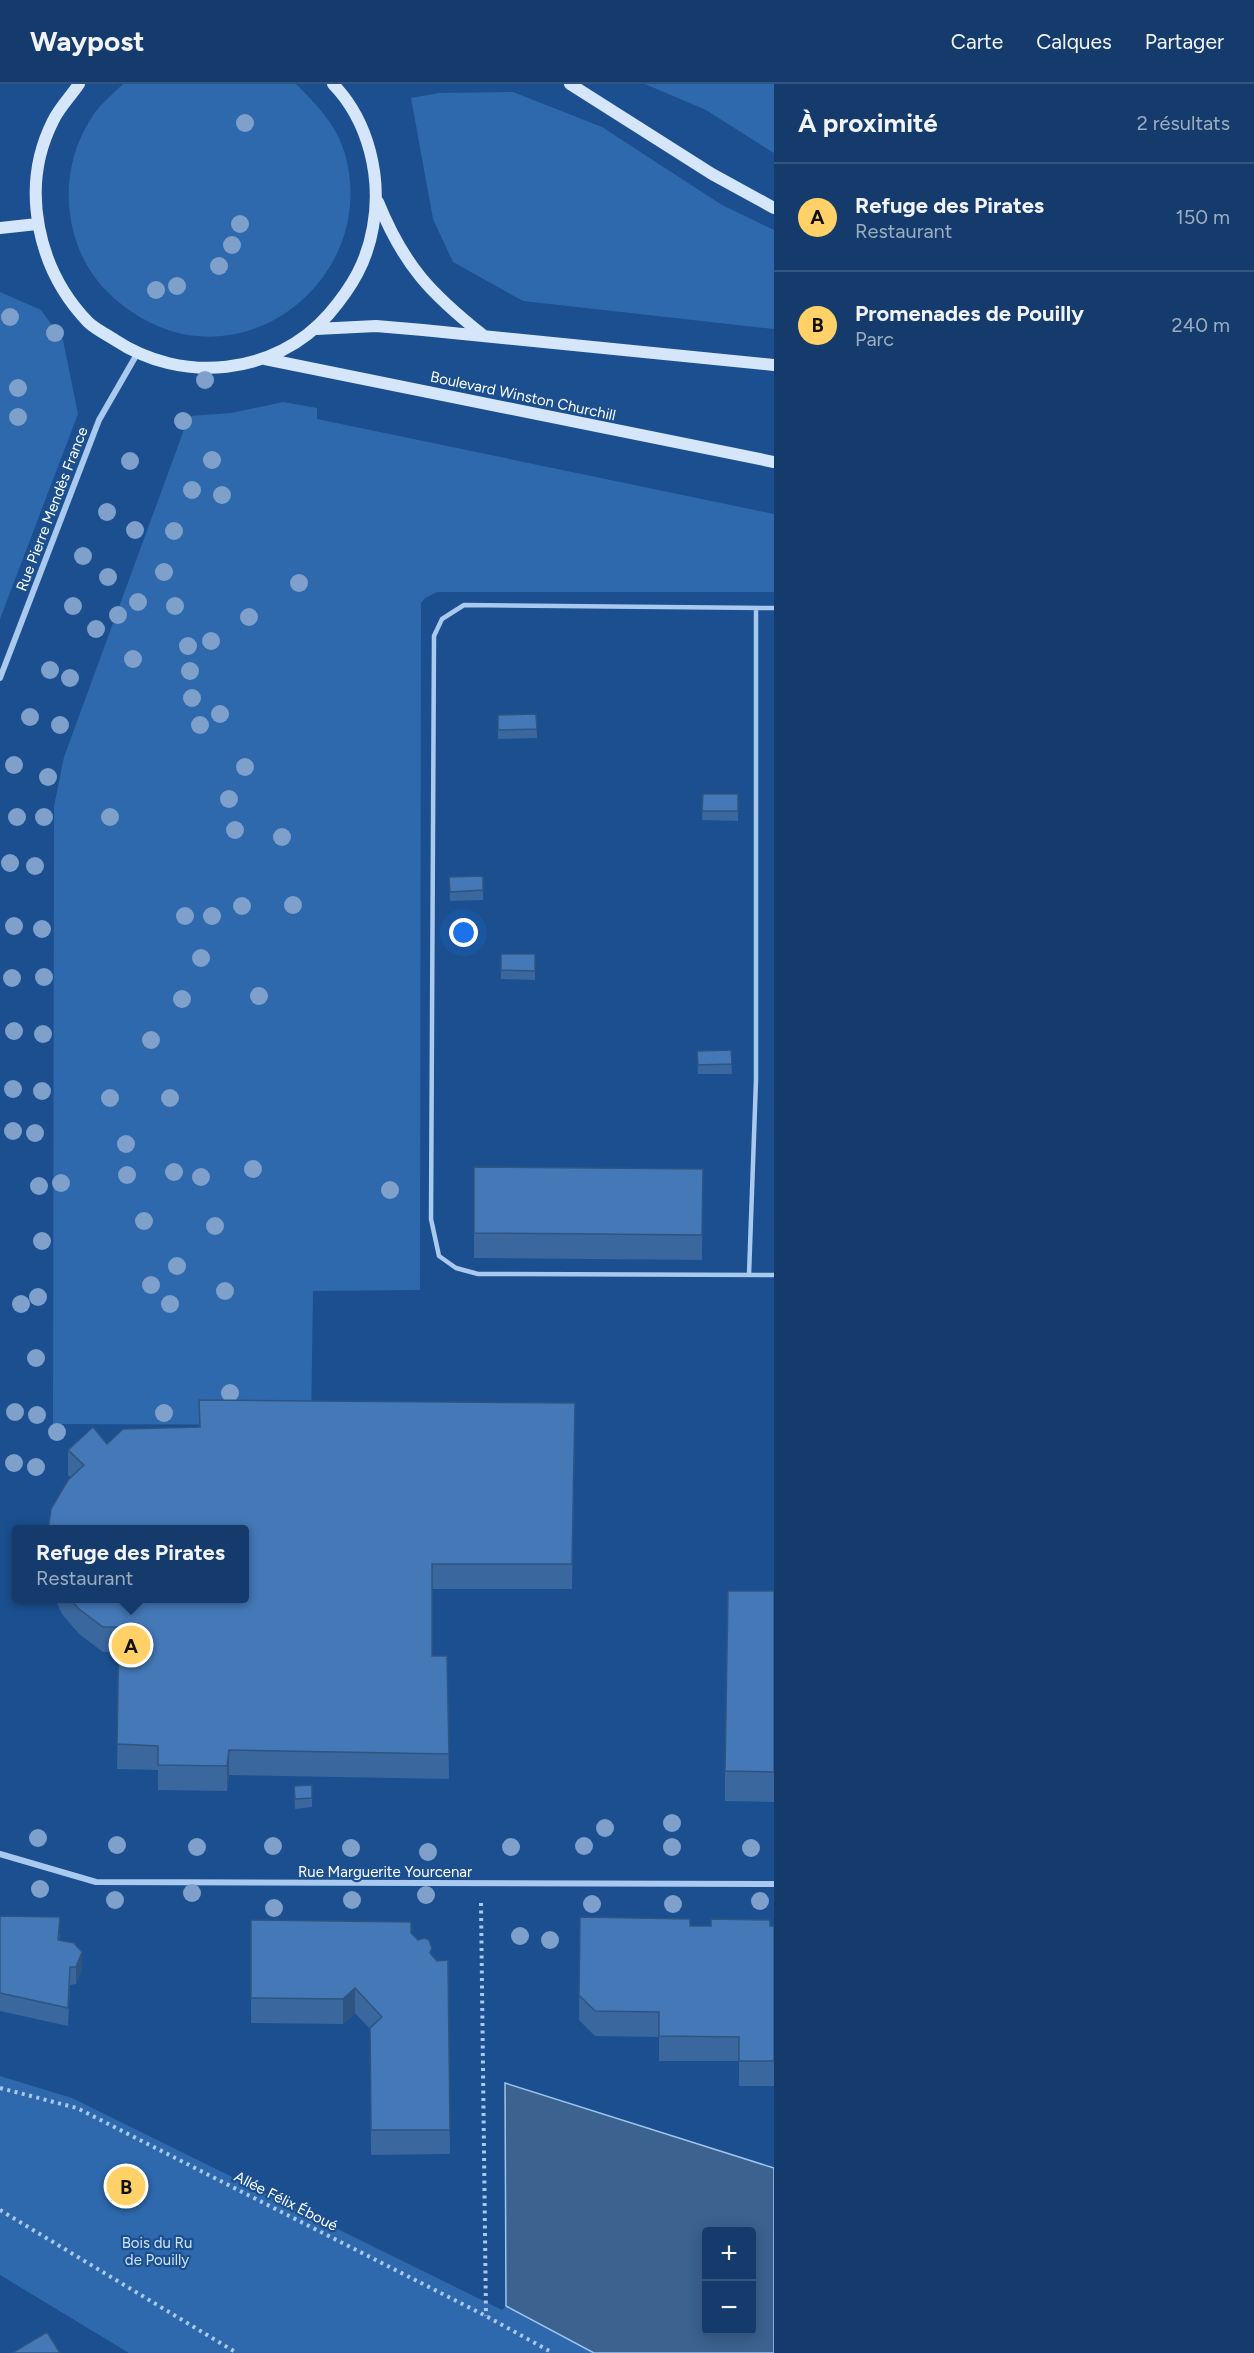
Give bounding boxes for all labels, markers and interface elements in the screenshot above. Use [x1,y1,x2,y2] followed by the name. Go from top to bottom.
[30,24,144,58] text: Waypost
[951,29,1003,54] text: Carte
[1036,29,1112,54] text: Calques
[1145,29,1224,54] text: Partager
[798,107,938,139] text: À proximité
[1137,111,1230,135] text: 2 résultats
[855,192,1044,219] text: Refuge des Pirates
[810,205,825,229] text: A
[1175,205,1230,229] text: 150 m
[855,219,952,243] text: Restaurant
[855,300,1084,327] text: Promenades de Pouilly
[811,313,824,337] text: B
[1172,313,1230,337] text: 240 m
[855,327,894,351] text: Parc
[429,368,617,424] street label: Boulevard Winston Churchill
[12,424,92,594] street label: Rue Pierre Mendès France
[449,918,478,947] your location
[12,1525,249,1603] popup
[36,1539,225,1566] text: Refuge des Pirates
[36,1566,133,1590] text: Restaurant
[112,1622,150,1668] pin: A
[298,1863,472,1881] street label: Rue Marguerite Yourcenar
[106,2164,146,2208] pin: B
[231,2167,341,2235] street label: Allée Félix Éboué
[702,2227,756,2335] map controls
[702,2227,756,2281] button: +
[122,2234,192,2269] park label: Bois du Ru de Pouilly
[702,2281,756,2335] button: −

